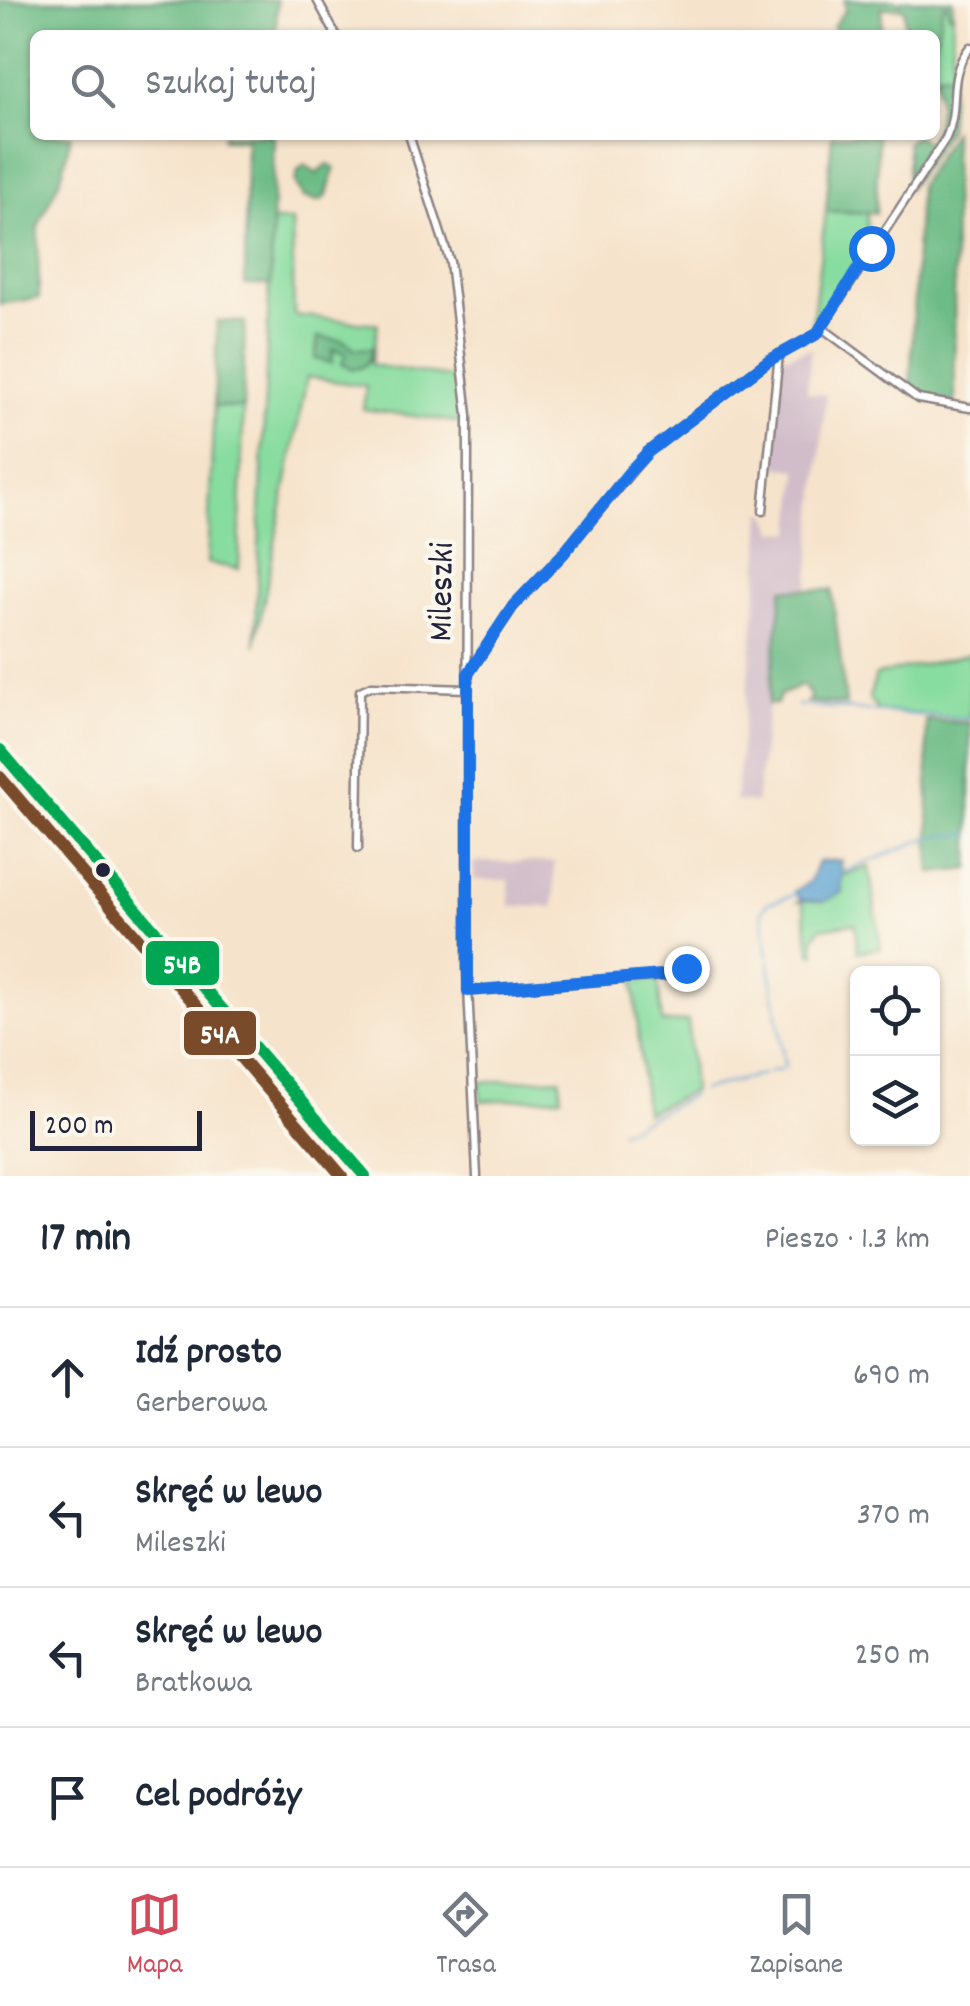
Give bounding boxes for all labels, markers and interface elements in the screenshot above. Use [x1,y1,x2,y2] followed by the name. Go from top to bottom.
[30,30,940,140] search box
[65,58,120,113] icon: search
[145,58,317,113] text: Szukaj tutaj
[849,226,895,272] route start
[418,542,470,642] street label: Mileszki
[93,860,113,880] unlabelled marker
[144,939,221,987] line badge: 54B
[664,946,710,992] route end
[163,948,201,988] text: 54B
[850,966,940,1146] map controls
[850,966,940,1056] button: locate
[182,1009,258,1057] line badge: 54A
[200,1018,240,1058] text: 54A
[850,1056,940,1146] button: layers
[30,1106,202,1150] scale bar
[45,1108,113,1148] text: 200 m
[40,1211,131,1271] text: 17 min
[765,1218,930,1264] text: Pieszo · 1.3 km
[135,1327,282,1382] text: Idź prosto
[40,1350,95,1405] icon: ahead
[853,1354,930,1400] text: 690 m
[135,1382,267,1428] text: Gerberowa
[135,1467,322,1522] text: Skręć w lewo
[40,1490,95,1545] icon: left
[857,1494,930,1540] text: 370 m
[135,1522,226,1568] text: Mileszki
[135,1607,322,1662] text: Skręć w lewo
[40,1630,95,1685] icon: left
[854,1634,930,1680] text: 250 m
[135,1662,252,1708] text: Bratkowa
[40,1770,95,1825] icon: arrive
[135,1770,301,1825] text: Cel podróży
[127,1887,182,1987] tab: Mapa
[436,1887,496,1987] tab: Trasa
[749,1887,843,1987] tab: Zapisane

